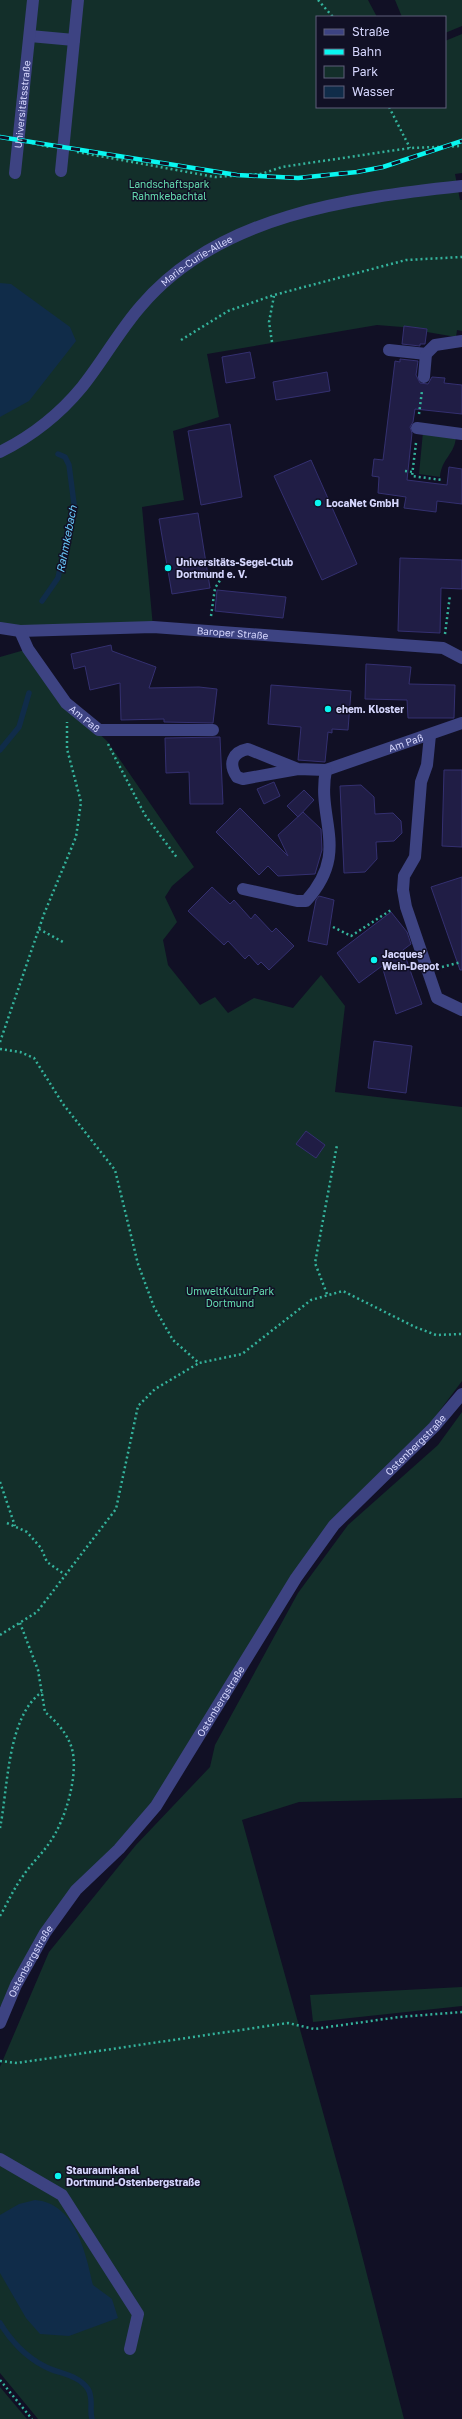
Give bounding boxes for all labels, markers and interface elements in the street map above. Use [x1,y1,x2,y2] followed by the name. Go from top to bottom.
[316,16,446,108] legend
[352,24,390,39] text: Straße
[352,44,382,59] text: Bahn
[12,60,33,149] street label: Universitätsstraße
[352,64,378,79] text: Park
[352,84,395,99] text: Wasser
[129,178,210,202] park label: Landschaftspark Rahmkebachtal
[158,232,235,289] street label: Marie-Curie-Allee
[326,497,399,509] place label: LocaNet GmbH
[313,498,323,508] marker: LocaNet GmbH
[53,503,79,574] water label: Rahmkebach
[176,556,293,580] place label: Universitäts-Segel-Club Dortmund e. V.
[163,563,173,573] marker: Universitäts-Segel-Club Dortmund e. V.
[196,624,269,641] street label: Baroper Straße
[67,702,103,735] street label: Am Paß
[336,703,404,715] place label: ehem. Kloster
[323,704,333,714] marker: ehem. Kloster
[387,731,425,754] street label: Am Paß
[382,948,439,972] place label: Jacques’ Wein-Depot
[369,955,379,965] marker: Jacques’ Wein-Depot
[186,1285,274,1309] park label: UmweltKulturPark Dortmund
[383,1412,448,1478] street label: Ostenbergstraße
[194,1663,247,1739] street label: Ostenbergstraße
[6,1922,55,1999] street label: Ostenbergstraße
[66,2164,200,2188] place label: Stauraumkanal Dortmund-Ostenbergstraße
[53,2171,63,2181] marker: Stauraumkanal Dortmund-Ostenbergstraße

